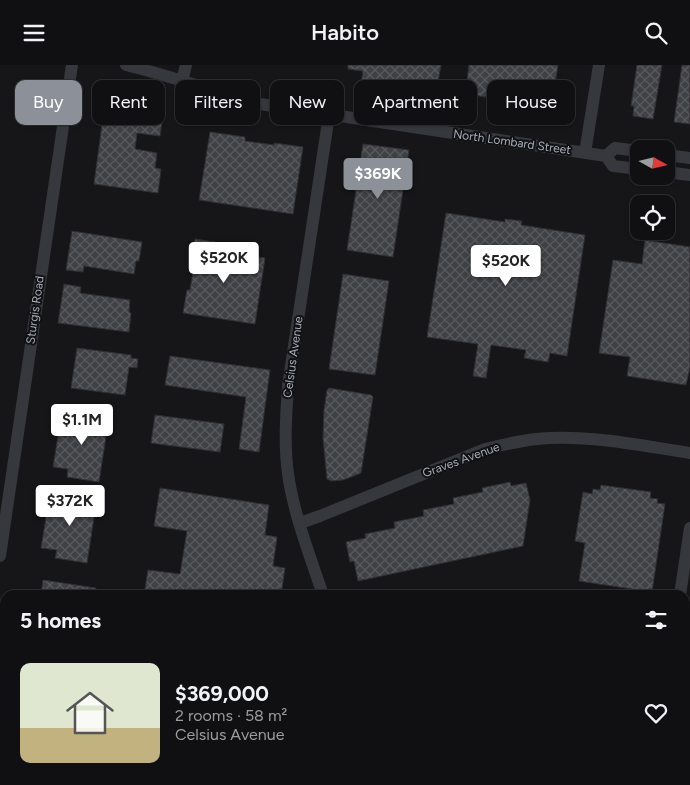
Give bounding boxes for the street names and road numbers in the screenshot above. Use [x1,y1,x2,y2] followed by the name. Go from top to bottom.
[452,127,572,157] street label: North Lombard Street
[23,275,47,345] street label: Sturgis Road
[280,315,306,399] street label: Celsius Avenue
[421,439,502,480] street label: Graves Avenue

